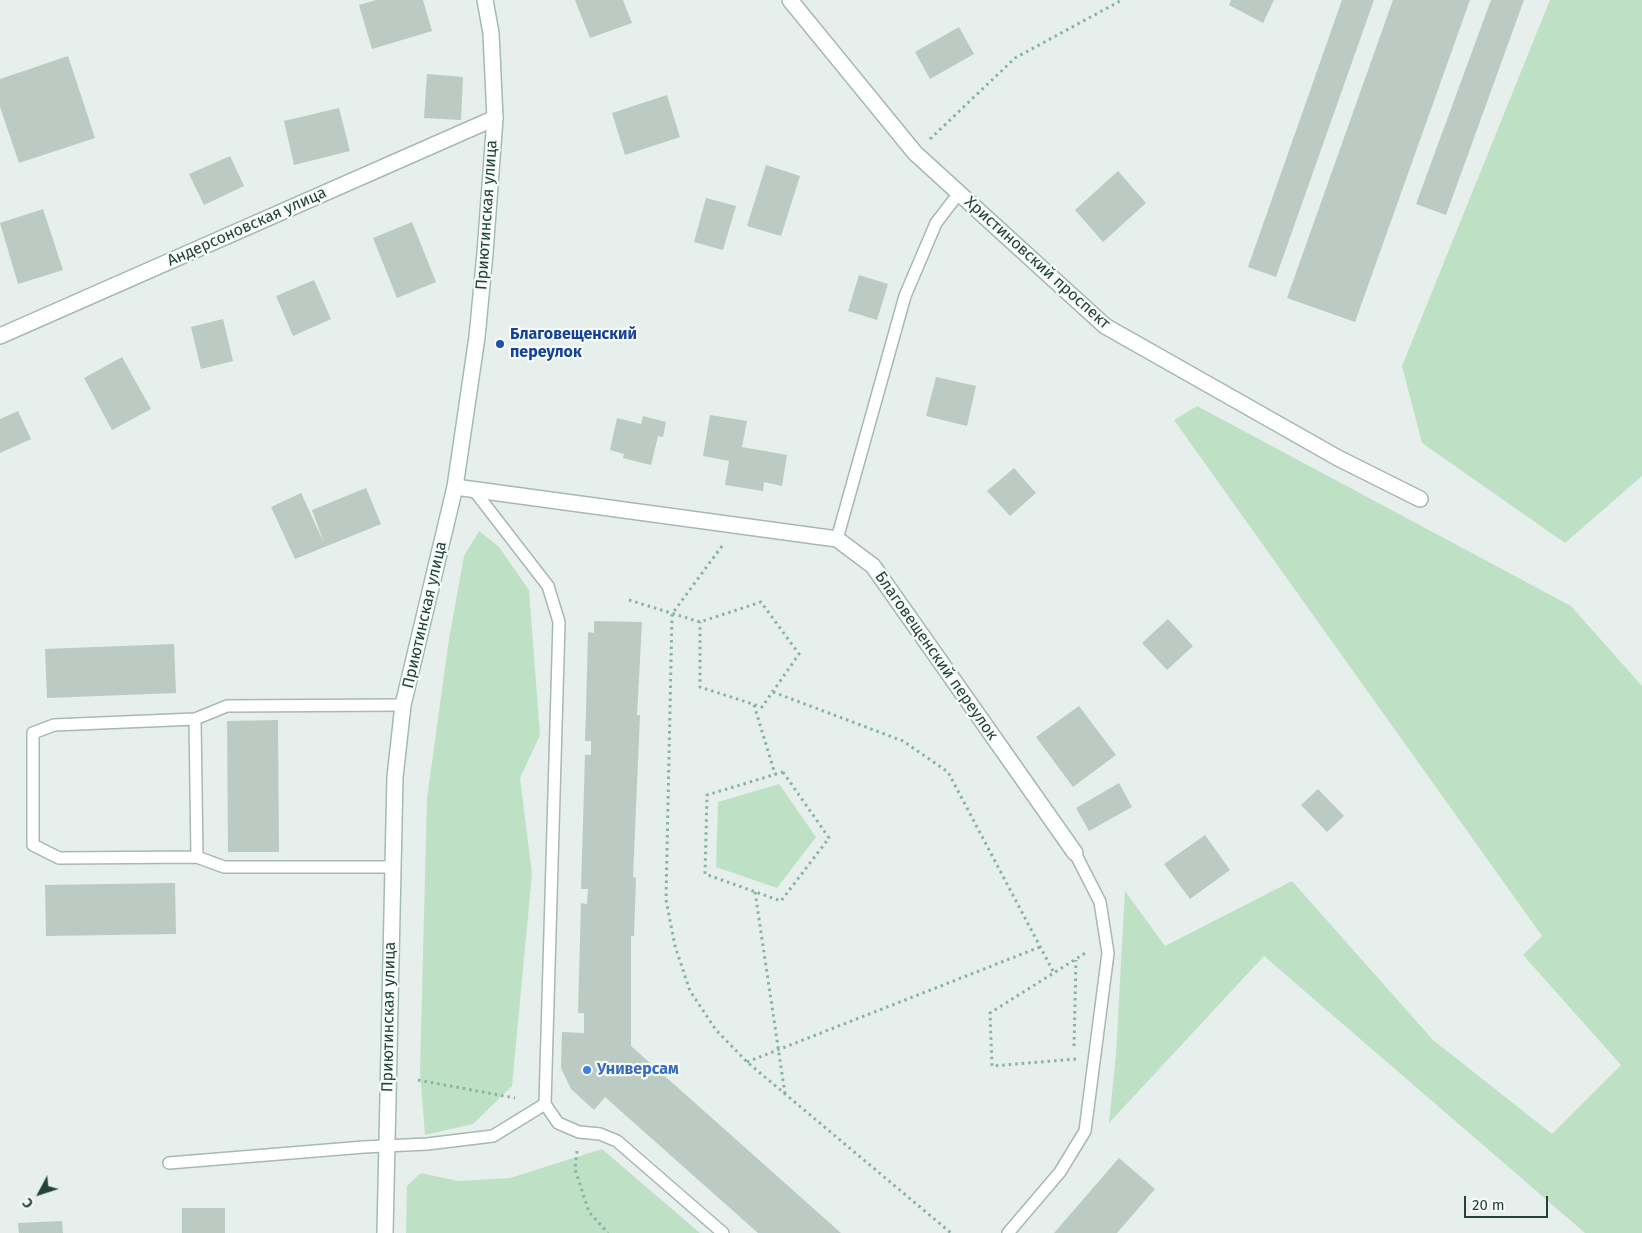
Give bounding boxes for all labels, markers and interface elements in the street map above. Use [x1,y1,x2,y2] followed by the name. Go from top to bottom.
[472,139,502,291] street label: Приютинская улица
[164,183,330,271] street label: Андерсоновская улица
[960,193,1114,333] street label: Христиновский проспект
[510,325,637,363] place label: Благовещенский переулок
[494,338,506,350] marker: Благовещенский переулок
[399,540,451,690] street label: Приютинская улица
[870,568,1002,744] street label: Благовещенский переулок
[378,942,400,1092] street label: Приютинская улица
[597,1060,679,1080] place label: Универсам
[581,1064,593,1076] marker: Универсам
[15,1168,65,1218] north arrow
[1467,1186,1551,1218] scale bar
[19,1194,37,1212] text: С
[1472,1196,1505,1214] text: 20 m

